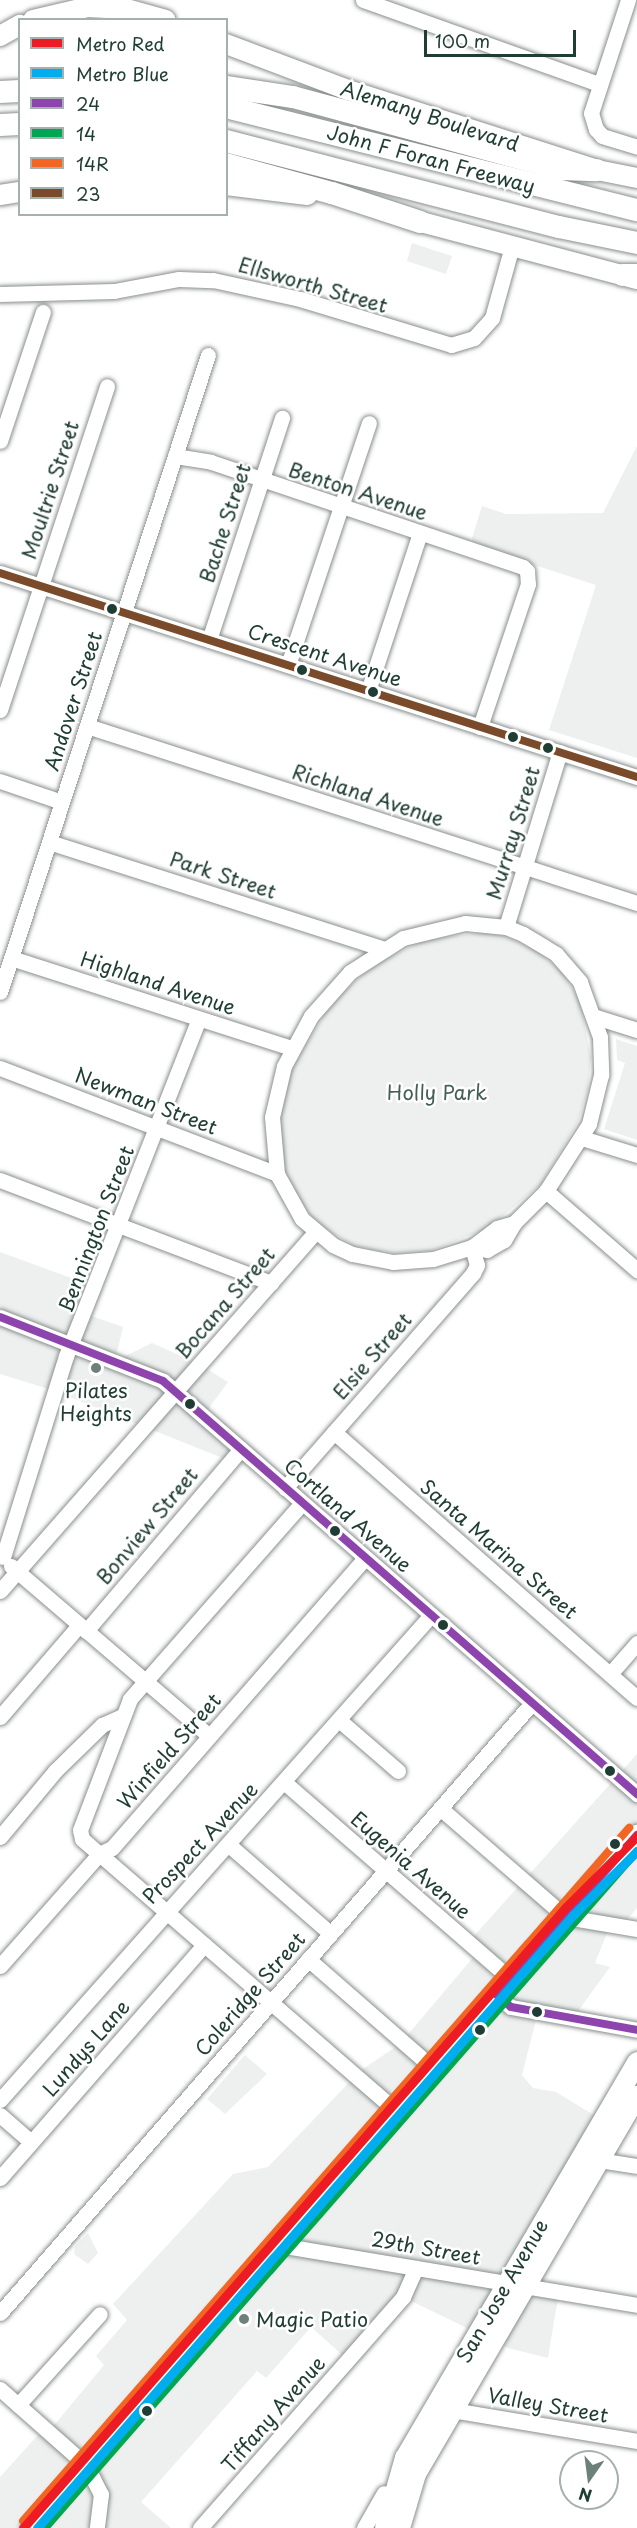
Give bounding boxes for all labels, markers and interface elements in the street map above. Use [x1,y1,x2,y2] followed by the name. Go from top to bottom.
[18,18,228,216] legend
[427,18,578,56] scale bar
[435,27,490,54] text: 100 m
[76,30,165,57] text: Metro Red
[76,60,169,87] text: Metro Blue
[338,76,522,156] street label: Alemany Boulevard
[76,90,100,117] text: 24
[76,120,96,147] text: 14
[324,120,538,198] street label: John F Foran Freeway
[76,150,109,177] text: 14R
[76,180,100,207] text: 23
[235,252,391,318] street label: Ellsworth Street
[16,417,84,563] street label: Moultrie Street
[287,458,429,524] street label: Benton Avenue
[194,460,256,586] street label: Bache Street
[106,603,118,615] unlabelled marker
[246,619,404,691] street label: Crescent Avenue
[39,628,107,774] street label: Andover Street
[296,664,308,676] unlabelled marker
[367,686,379,698] unlabelled marker
[507,731,519,743] unlabelled marker
[542,742,554,754] unlabelled marker
[289,759,447,831] street label: Richland Avenue
[481,763,545,903] street label: Murray Street
[167,846,279,904] street label: Park Street
[78,947,238,1019] street label: Highland Avenue
[71,1063,221,1139] street label: Newman Street
[387,1080,487,1104] park label: Holly Park
[53,1142,139,1316] street label: Bennington Street
[170,1243,280,1363] street label: Bocana Street
[327,1307,417,1405] street label: Elsie Street
[89,1361,103,1375] marker: Pilates Heights
[60,1378,132,1425] place label: Pilates Heights
[184,1398,196,1410] unlabelled marker
[280,1453,416,1577] street label: Cortland Avenue
[91,1463,203,1589] street label: Bonview Street
[416,1475,582,1623] street label: Santa Marina Street
[329,1525,341,1537] unlabelled marker
[437,1619,449,1631] unlabelled marker
[112,1688,226,1814] street label: Winfield Street
[604,1765,616,1777] unlabelled marker
[138,1777,262,1909] street label: Prospect Avenue
[347,1807,475,1923] street label: Eugenia Avenue
[609,1838,621,1850] unlabelled marker
[190,1927,310,2061] street label: Coleridge Street
[37,1994,135,2102] street label: Lundys Lane
[531,2006,543,2018] unlabelled marker
[474,2024,486,2036] unlabelled marker
[452,2216,552,2366] street label: San Jose Avenue
[370,2227,482,2269] street label: 29th Street
[256,2307,369,2331] place label: Magic Patio
[237,2312,251,2326] marker: Magic Patio
[216,2351,330,2477] street label: Tiffany Avenue
[485,2382,611,2428] street label: Valley Street
[141,2405,153,2417] unlabelled marker
[559,2450,619,2510] north arrow
[576,2482,594,2509] text: N

